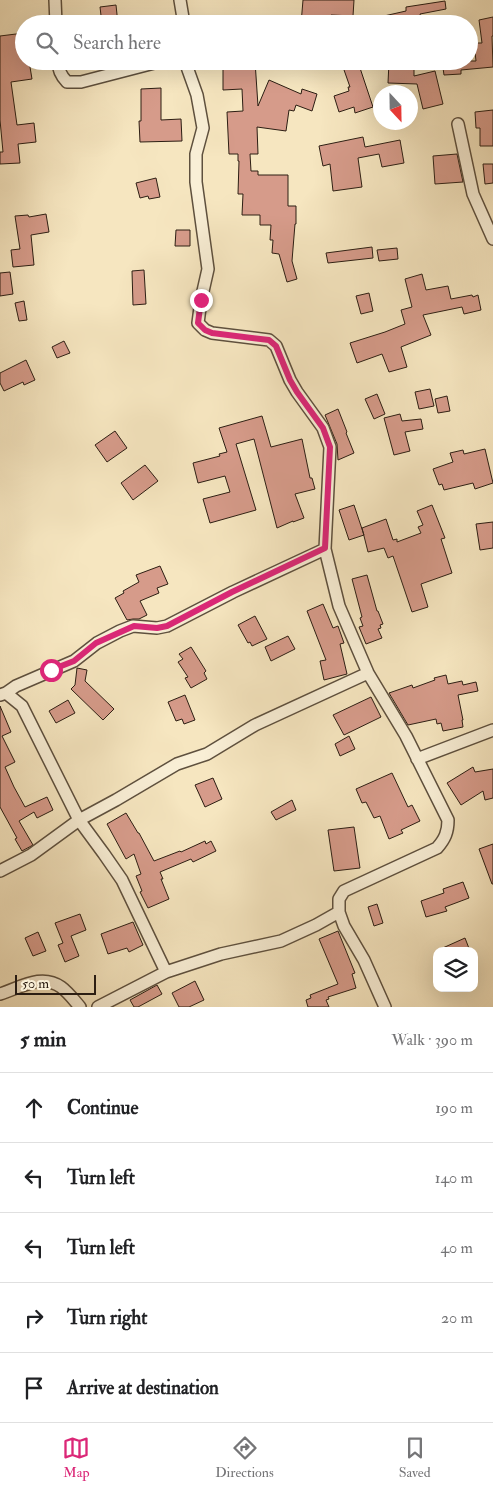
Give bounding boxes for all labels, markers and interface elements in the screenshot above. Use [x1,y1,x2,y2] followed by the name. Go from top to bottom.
[15,15,478,70] search box
[33,29,61,57] icon: search
[73,31,161,55] text: Search here
[373,85,418,130] north arrow
[190,289,213,312] route end
[40,659,63,682] route start
[433,947,478,992] map controls
[433,947,478,992] button: layers
[15,972,96,995] scale bar
[22,975,49,992] text: 50 m
[20,1026,66,1053] text: 5 min
[392,1030,473,1050] text: Walk · 390 m
[20,1094,48,1122] icon: ahead
[67,1096,138,1120] text: Continue
[435,1098,473,1118] text: 190 m
[20,1164,48,1192] icon: left
[67,1166,135,1190] text: Turn left
[435,1168,473,1188] text: 140 m
[20,1234,48,1262] icon: left
[67,1236,135,1260] text: Turn left
[440,1238,473,1258] text: 40 m
[20,1304,48,1332] icon: right
[67,1306,147,1330] text: Turn right
[441,1308,473,1328] text: 20 m
[20,1374,48,1402] icon: arrive
[67,1376,219,1400] text: Arrive at destination
[62,1434,90,1481] tab: Map
[215,1434,274,1481] tab: Directions
[399,1434,431,1481] tab: Saved

